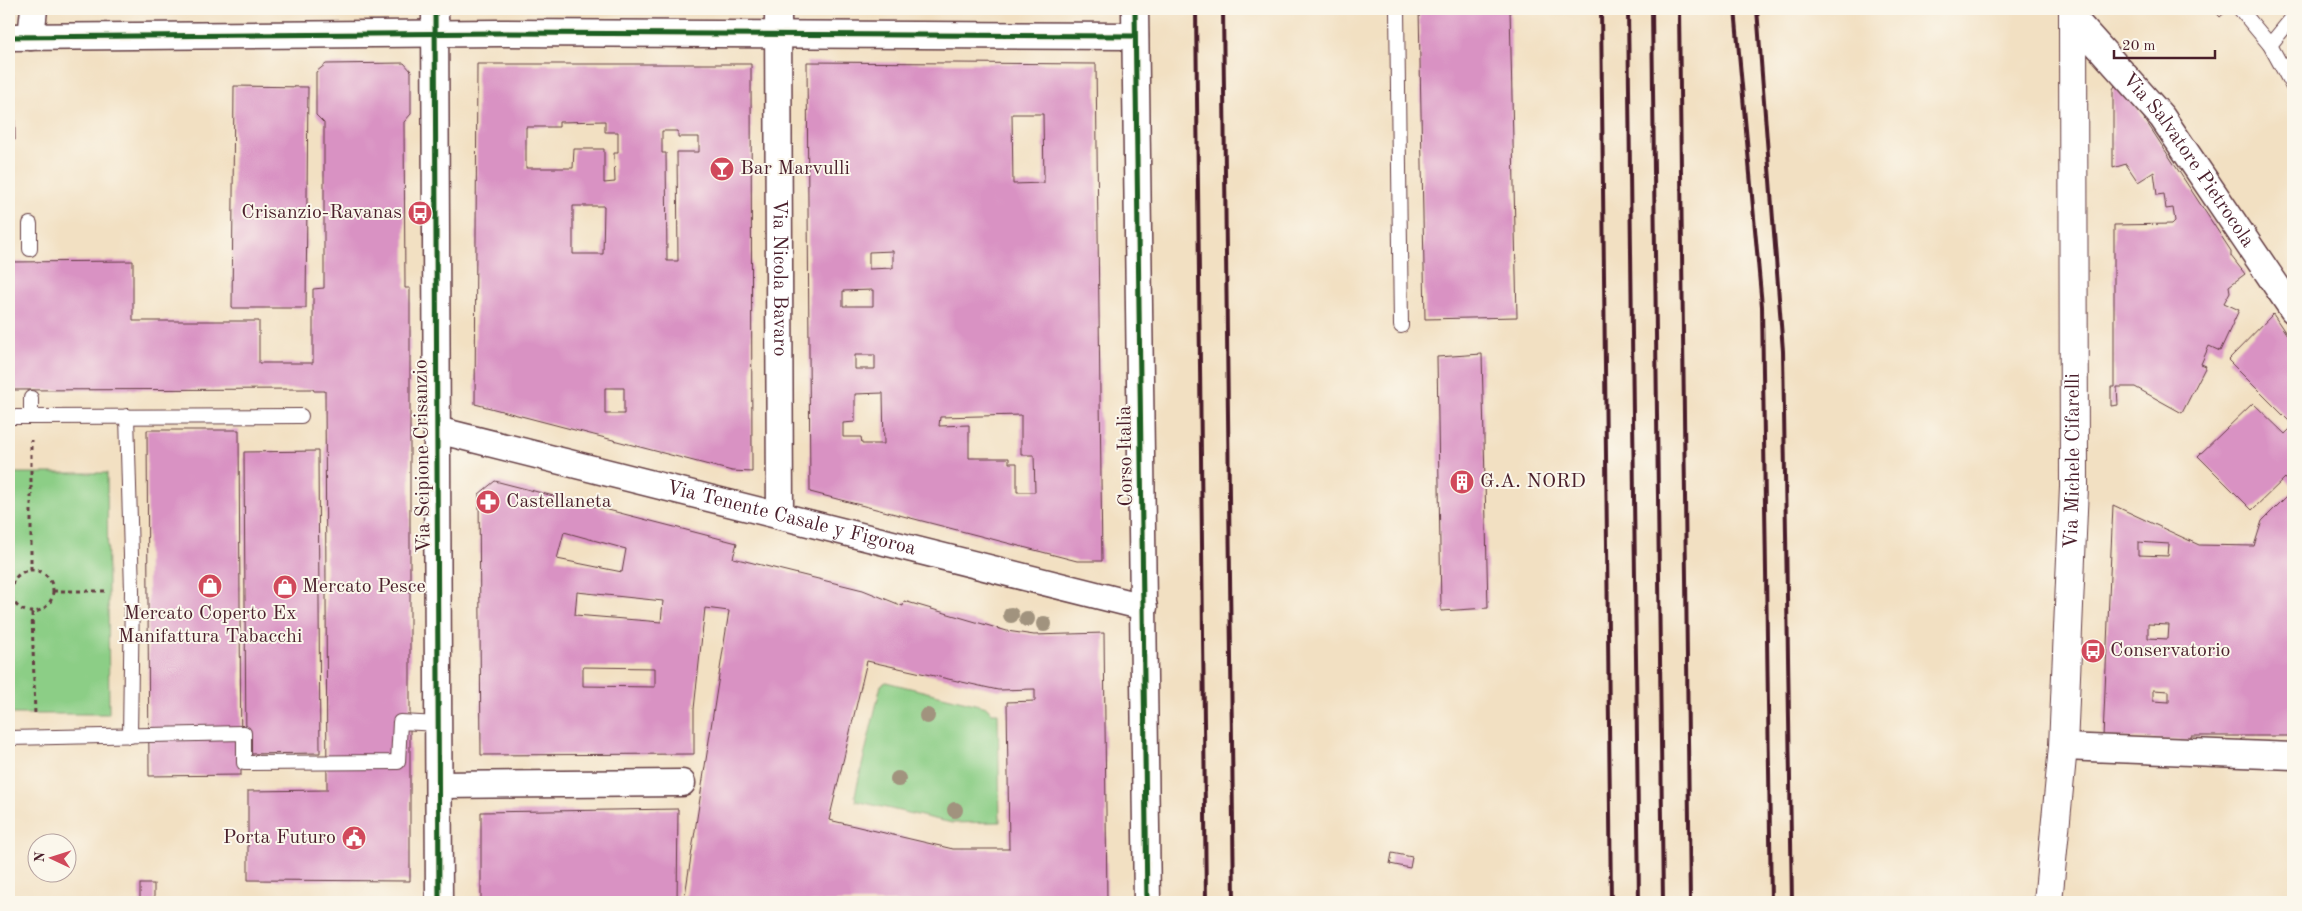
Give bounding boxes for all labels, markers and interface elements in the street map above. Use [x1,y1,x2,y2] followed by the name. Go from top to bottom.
[2114,28,2216,60] scale bar
[2122,39,2156,54] text: 20 m
[2118,70,2258,251] street label: Via Salvatore Pietrocola
[709,156,735,182] bar icon: Bar Marvulli
[740,159,850,179] place label: Bar Marvulli
[407,200,433,226] bus stop icon: Crisanzio-Ravanas
[769,200,789,356] street label: Via Nicola Bavaro
[241,203,402,223] place label: Crisanzio-Ravanas
[411,359,435,553] street label: Via Scipione Crisanzio
[2061,373,2084,549] street label: Via Michele Cifarelli
[1115,405,1137,507] street label: Corso Italia
[1449,469,1475,495] building icon: G.A. NORD
[1480,472,1586,492] place label: G.A. NORD
[664,478,918,559] street label: Via Tenente Casale y Figoroa
[475,489,501,515] pharmacy icon: Castellaneta
[506,492,612,512] place label: Castellaneta
[197,573,223,599] shop icon: Mercato Coperto Ex Manifattura Tabacchi
[272,574,298,600] shop icon: Mercato Pesce
[302,577,426,597] place label: Mercato Pesce
[118,604,302,647] place label: Mercato Coperto Ex Manifattura Tabacchi
[2080,638,2106,664] bus stop icon: Conservatorio
[2110,641,2230,661] place label: Conservatorio
[341,825,367,851] public building icon: Porta Futuro
[223,828,336,848] place label: Porta Futuro
[28,834,78,884] north arrow
[33,851,47,863] text: N

